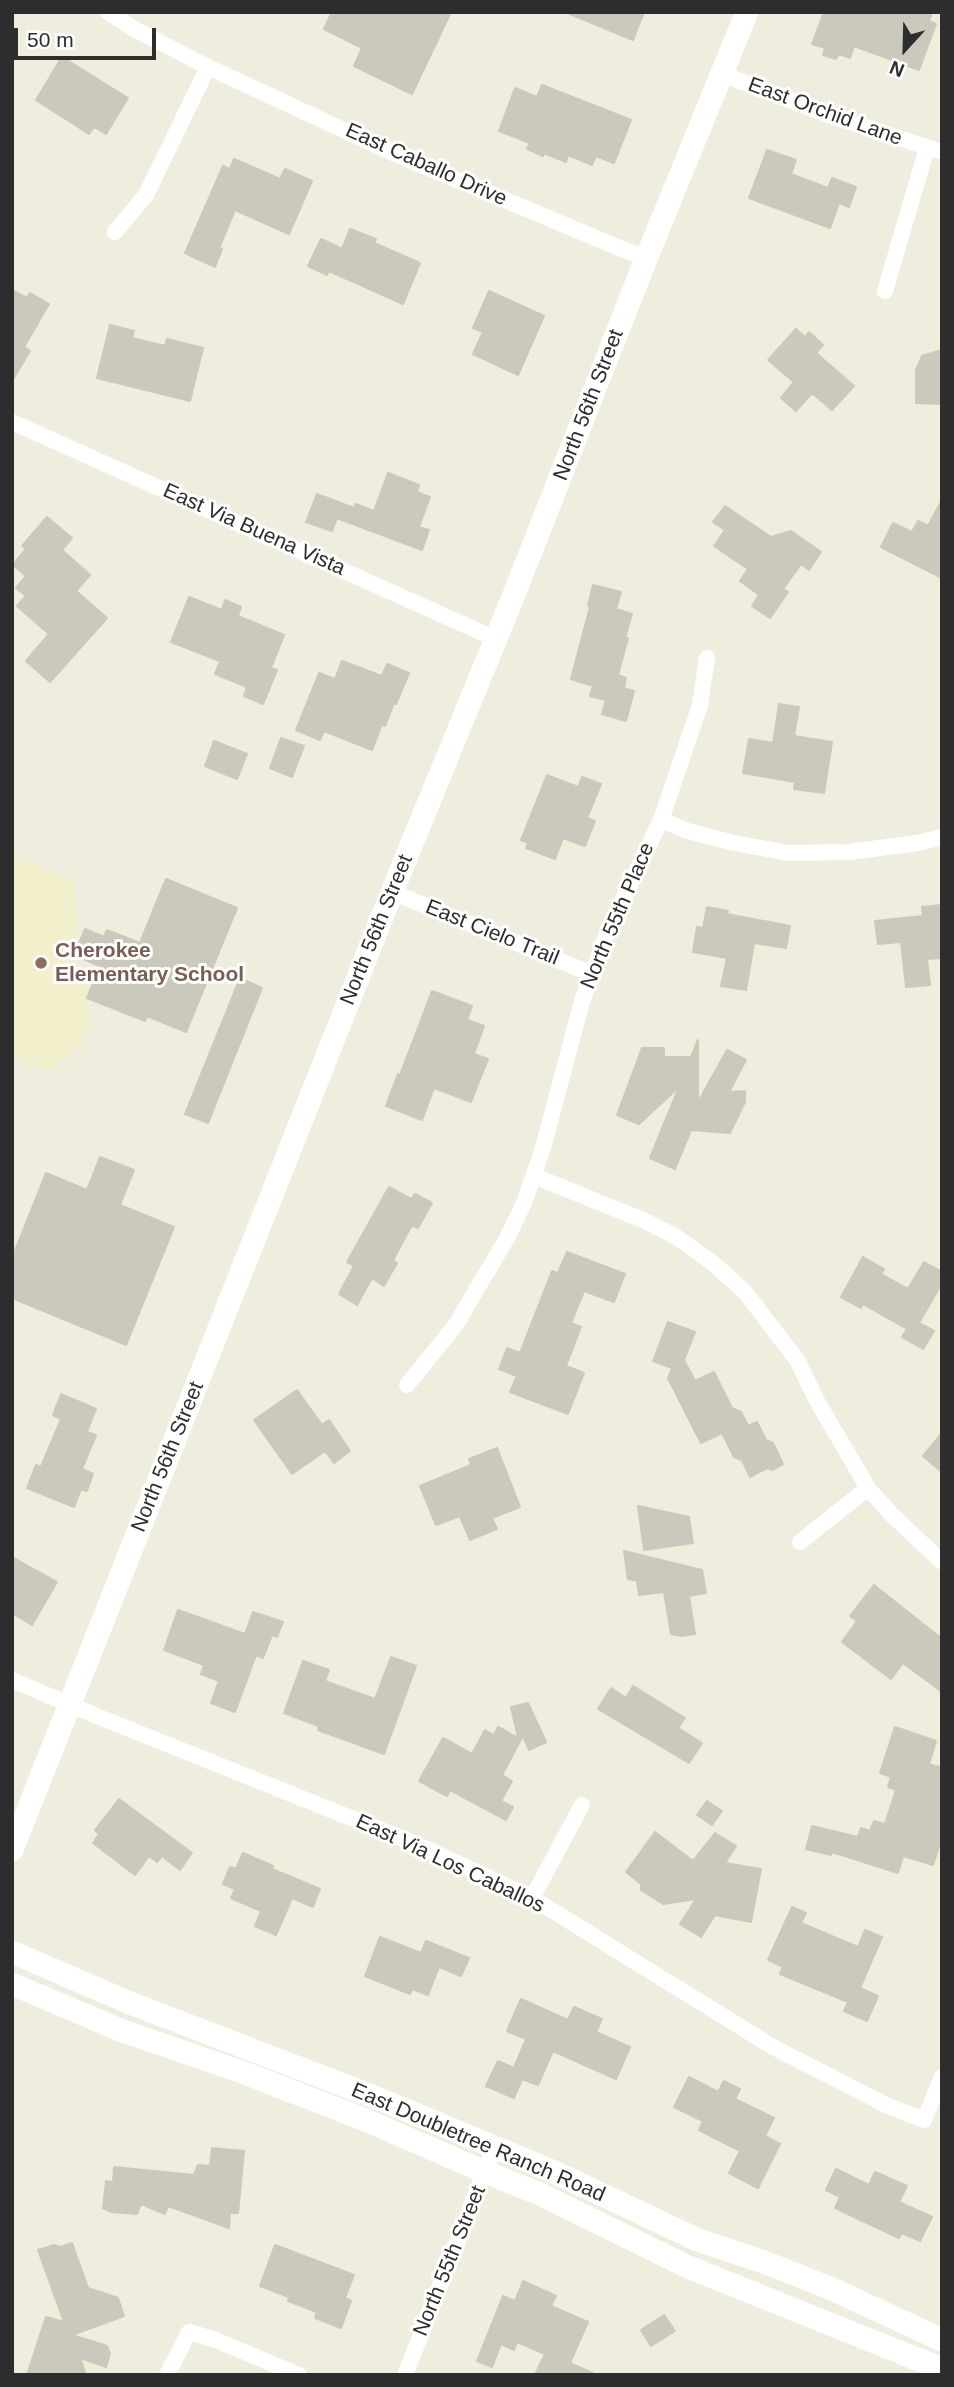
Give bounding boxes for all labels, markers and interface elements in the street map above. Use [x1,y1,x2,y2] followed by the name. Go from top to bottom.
[18,14,159,58] scale bar
[870,14,940,84] north arrow
[27,28,74,51] text: 50 m
[887,57,907,81] text: N
[744,72,906,152] street label: East Orchid Lane
[341,118,511,212] street label: East Caballo Drive
[549,326,629,484] street label: North 56th Street
[159,479,349,581] street label: East Via Buena Vista
[576,839,660,993] street label: North 55th Place
[335,851,419,1009] street label: North 56th Street
[422,895,562,971] street label: East Cielo Trail
[55,938,244,988] place label: Cherokee Elementary School
[33,955,49,971] marker: Cherokee Elementary School
[126,1378,210,1536] street label: North 56th Street
[352,1809,548,1919] street label: East Via Los Caballos
[347,2078,609,2208] street label: East Doubletree Ranch Road
[408,2182,492,2340] street label: North 55th Street

